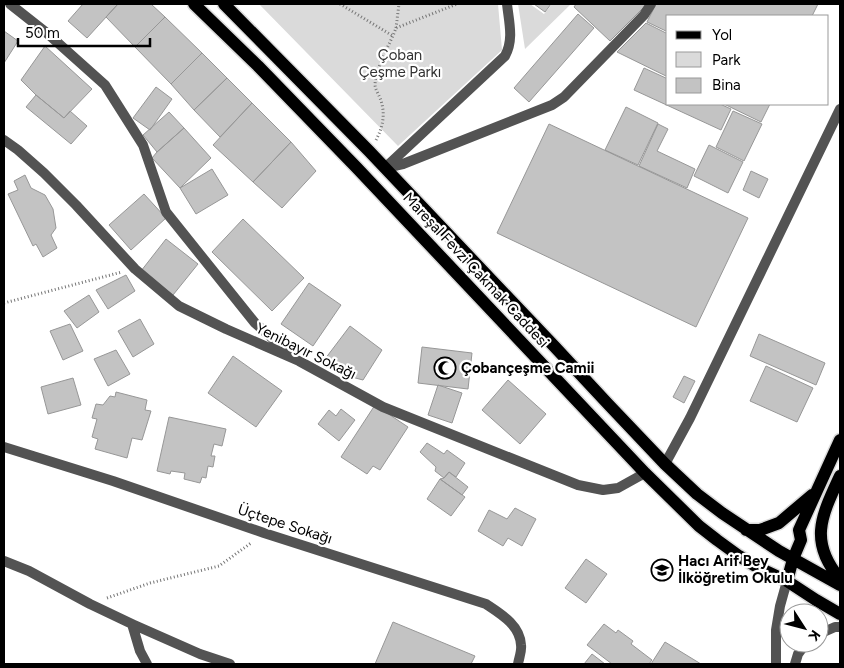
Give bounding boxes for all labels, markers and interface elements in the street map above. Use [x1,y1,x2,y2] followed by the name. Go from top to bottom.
[18,15,150,47] scale bar
[666,15,829,105] legend
[25,24,60,42] text: 50 m
[712,26,732,44] text: Yol
[359,46,441,81] park label: Çoban Çeşme Parkı
[712,51,741,69] text: Park
[712,76,741,94] text: Bina
[399,189,553,351] street label: Mareşal Fevzi Çakmak Caddesi
[253,319,359,383] street label: Yenibayır Sokağı
[433,356,457,380] mosque icon: Çobançeşme Camii
[461,359,595,377] place label: Çobançeşme Camii
[235,500,335,548] street label: Üçtepe Sokağı
[678,552,793,587] place label: Hacı Arif Bey İlköğretim Okulu
[650,558,674,582] school or university icon: Hacı Arif Bey İlköğretim Okulu
[779,603,829,653] north arrow
[804,627,824,645] text: K

